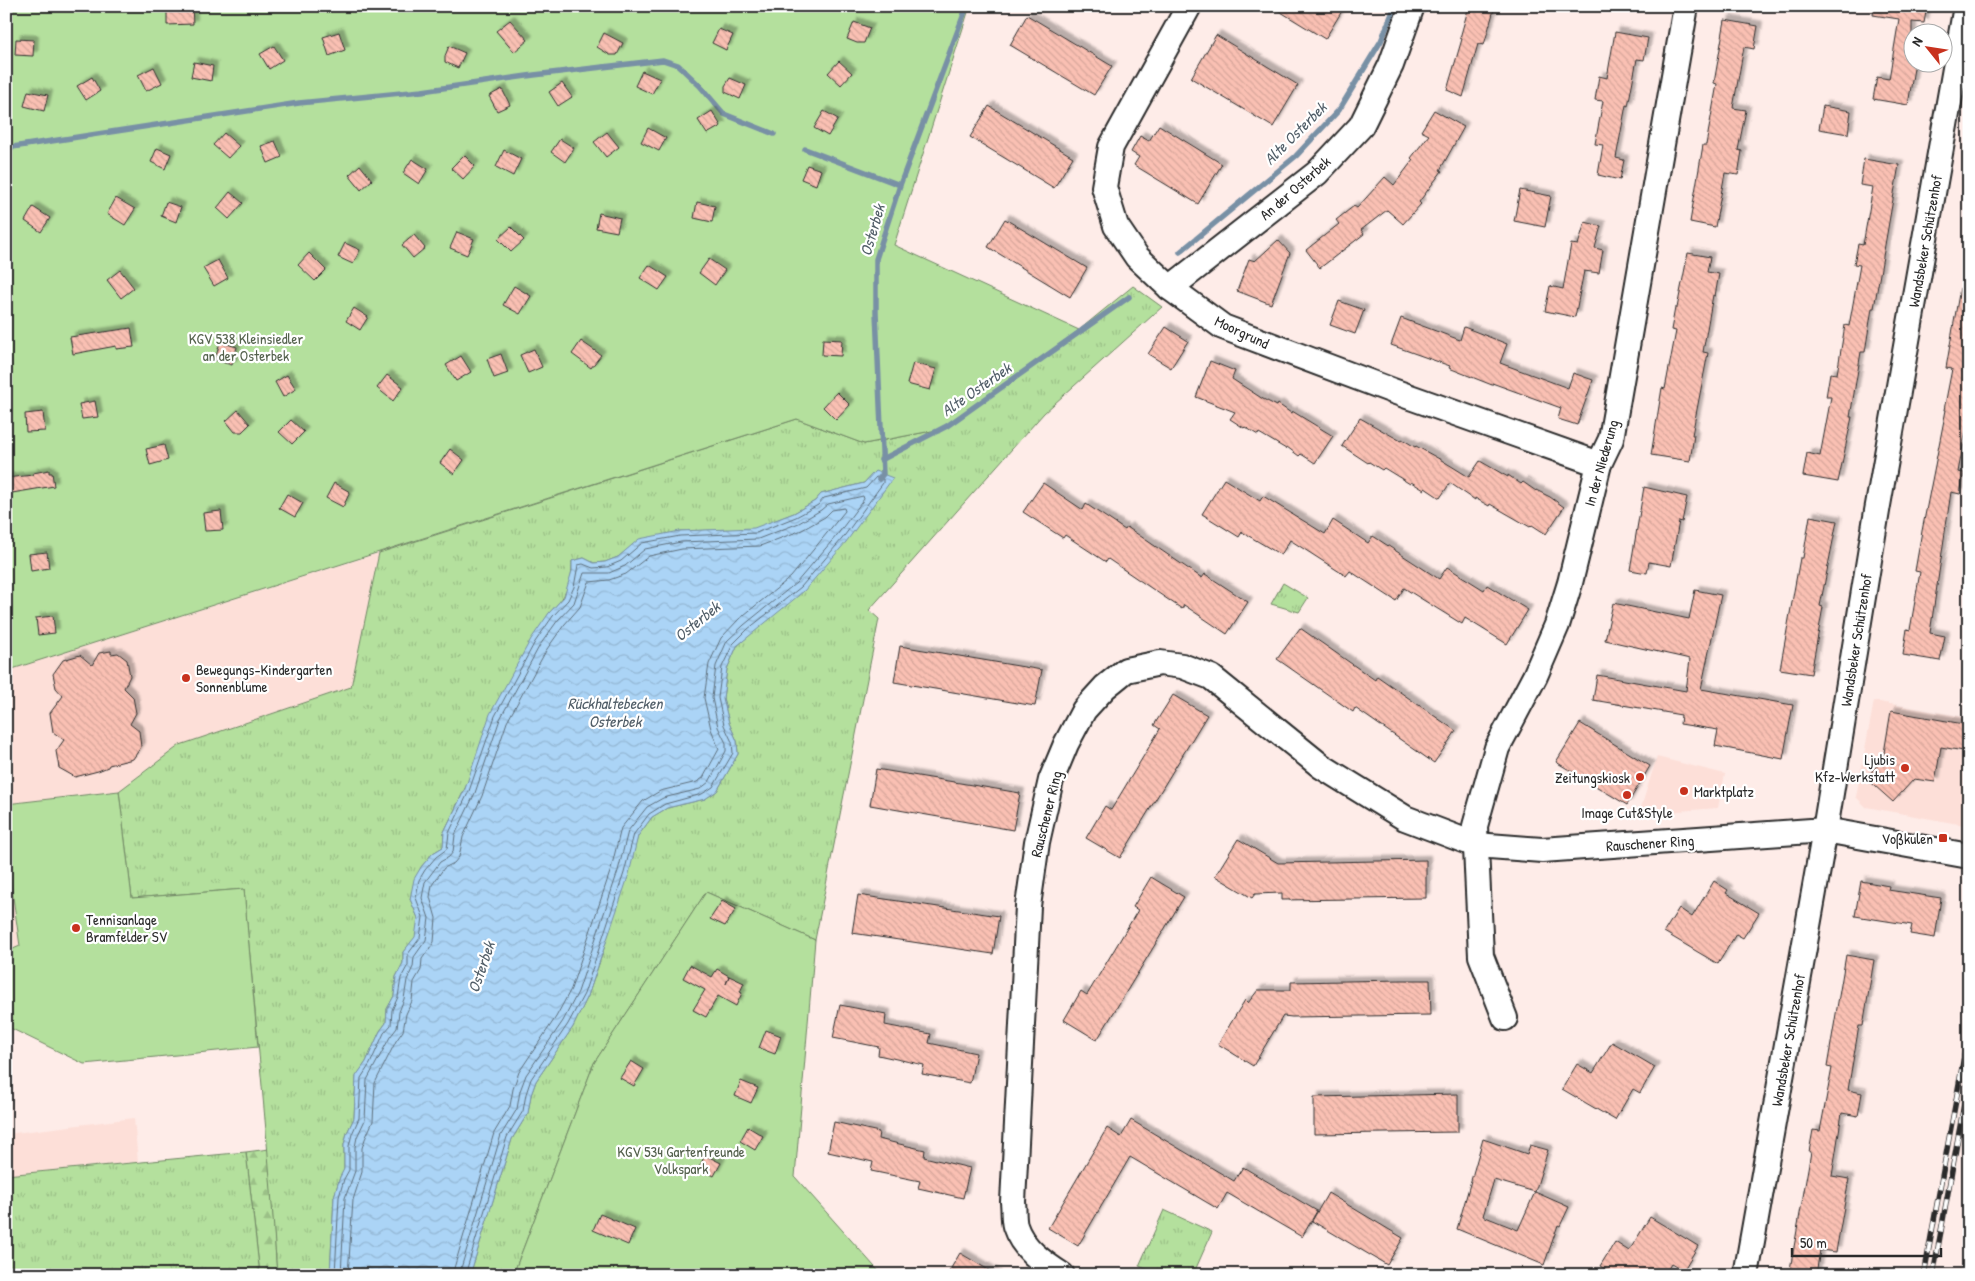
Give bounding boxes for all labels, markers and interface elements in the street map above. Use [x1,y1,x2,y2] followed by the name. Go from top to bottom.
[1902,22,1952,72] north arrow
[1906,33,1927,49] text: N
[1259,96,1332,169] water label: Alte Osterbek
[1255,151,1335,225] street label: An der Osterbek
[1903,173,1947,309] street label: Wandsbeker Schützenhof
[854,200,890,258] water label: Osterbek
[1211,310,1273,354] street label: Moorgrund
[189,328,304,366] park label: KGV 538 Kleinsiedler an der Osterbek
[937,356,1016,421] water label: Alte Osterbek
[1579,417,1623,509] street label: In der Niederung
[1835,572,1877,708] street label: Wandsbeker Schützenhof
[670,595,725,646] water label: Osterbek
[196,659,332,697] place label: Bewegungs-Kindergarten Sonnenblume
[180,672,192,684] marker: Bewegungs-Kindergarten Sonnenblume
[567,692,664,732] water label: Rückhaltebecken Osterbek
[1815,749,1896,787] place label: Ljubis Kfz-Werkstatt
[1899,762,1911,774] marker: Ljubis Kfz-Werkstatt
[1555,767,1630,788] place label: Zeitungskiosk
[1025,768,1067,859] street label: Rauschener Ring
[1634,771,1646,783] marker: Zeitungskiosk
[1694,781,1754,802] place label: Marktplatz
[1678,785,1690,797] marker: Marktplatz
[1621,789,1633,801] marker: Image Cut&Style
[1581,802,1673,823] place label: Image Cut&Style
[1882,828,1933,849] place label: Voßkulen
[1605,829,1695,857] street label: Rauschener Ring
[1937,832,1949,844] marker: Voßkulen
[86,909,168,947] place label: Tennisanlage Bramfelder SV
[70,922,82,934] marker: Tennisanlage Bramfelder SV
[462,937,500,995] water label: Osterbek
[1766,972,1810,1108] street label: Wandsbeker Schützenhof
[617,1141,745,1179] park label: KGV 534 Gartenfreunde Volkspark
[1792,1226,1941,1258] scale bar
[1800,1232,1827,1253] text: 50 m

